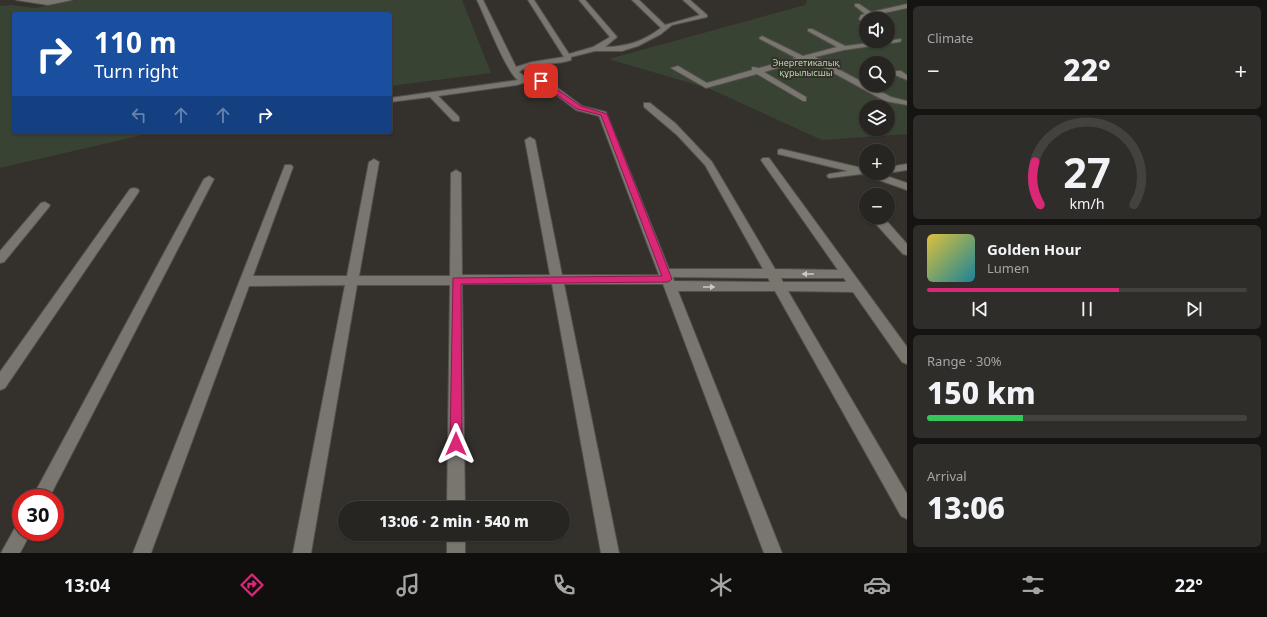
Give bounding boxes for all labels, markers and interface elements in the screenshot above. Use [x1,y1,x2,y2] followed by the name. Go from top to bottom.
[859,12,895,224] map controls
[859,12,895,48] button: sound
[94,23,177,61] text: 110 m
[28,28,80,80] icon: right
[927,29,973,47] text: Climate
[1063,49,1111,90] text: 22°
[927,55,940,85] text: −
[1234,55,1247,85] text: +
[772,56,840,79] park label: Энергетикалық құрылысшы
[859,56,895,92] button: search
[94,59,178,83] text: Turn right
[524,64,558,98] pin
[530,70,552,92] icon: arrive
[859,100,895,136] button: layers
[128,104,150,126] icon: left
[170,104,192,126] icon: ahead
[212,104,234,126] icon: ahead
[254,104,276,126] icon: right
[859,144,895,180] button: +
[1063,144,1111,200] text: 27
[859,188,895,224] button: −
[1069,194,1105,213] text: km/h
[987,239,1081,259] text: Golden Hour
[987,259,1029,277] text: Lumen
[801,271,814,277] one-way arrow
[703,284,716,290] one-way arrow
[969,298,991,320] icon: previous
[1076,298,1098,320] icon: pause
[1183,298,1205,320] icon: next
[927,352,1002,370] text: Range · 30%
[927,372,1036,413] text: 150 km
[435,423,477,465] position arrow
[927,467,967,485] text: Arrival
[927,487,1005,528] text: 13:06
[12,489,64,541] speed limit sign: 30
[379,511,529,531] text: 13:06 · 2 min · 540 m
[238,571,266,599] icon: directions
[394,571,422,599] icon: music
[550,571,578,599] icon: phone
[707,571,735,599] icon: climate
[863,571,891,599] icon: car
[1019,571,1047,599] icon: filters
[64,573,110,597] text: 13:04
[1175,573,1203,597] text: 22°

